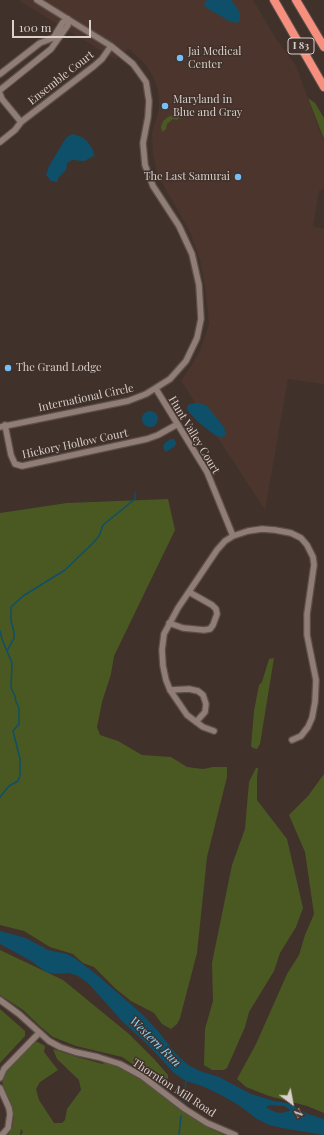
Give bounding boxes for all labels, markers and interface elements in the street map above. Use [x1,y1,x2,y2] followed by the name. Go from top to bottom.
[14,12,93,38] scale bar
[19,19,51,35] text: 100 m
[288,38,314,54] road number: I 83
[188,45,241,71] place label: Jai Medical Center
[26,48,96,108] street label: Ensemble Court
[175,53,185,63] marker: Jai Medical Center
[173,93,242,119] place label: Maryland in Blue and Gray
[160,101,170,111] marker: Maryland in Blue and Gray
[144,170,230,184] place label: The Last Samurai
[233,172,243,182] marker: The Last Samurai
[16,361,101,375] place label: The Grand Lodge
[3,363,13,373] marker: The Grand Lodge
[37,381,135,415] street label: International Circle
[166,394,222,476] street label: Hunt Valley Court
[21,426,129,462] street label: Hickory Hollow Court
[126,1014,184,1070] water label: Western Run
[130,1056,218,1120] street label: Thornton Mill Road
[272,1083,312,1123] north arrow
[291,1105,306,1122] text: N

